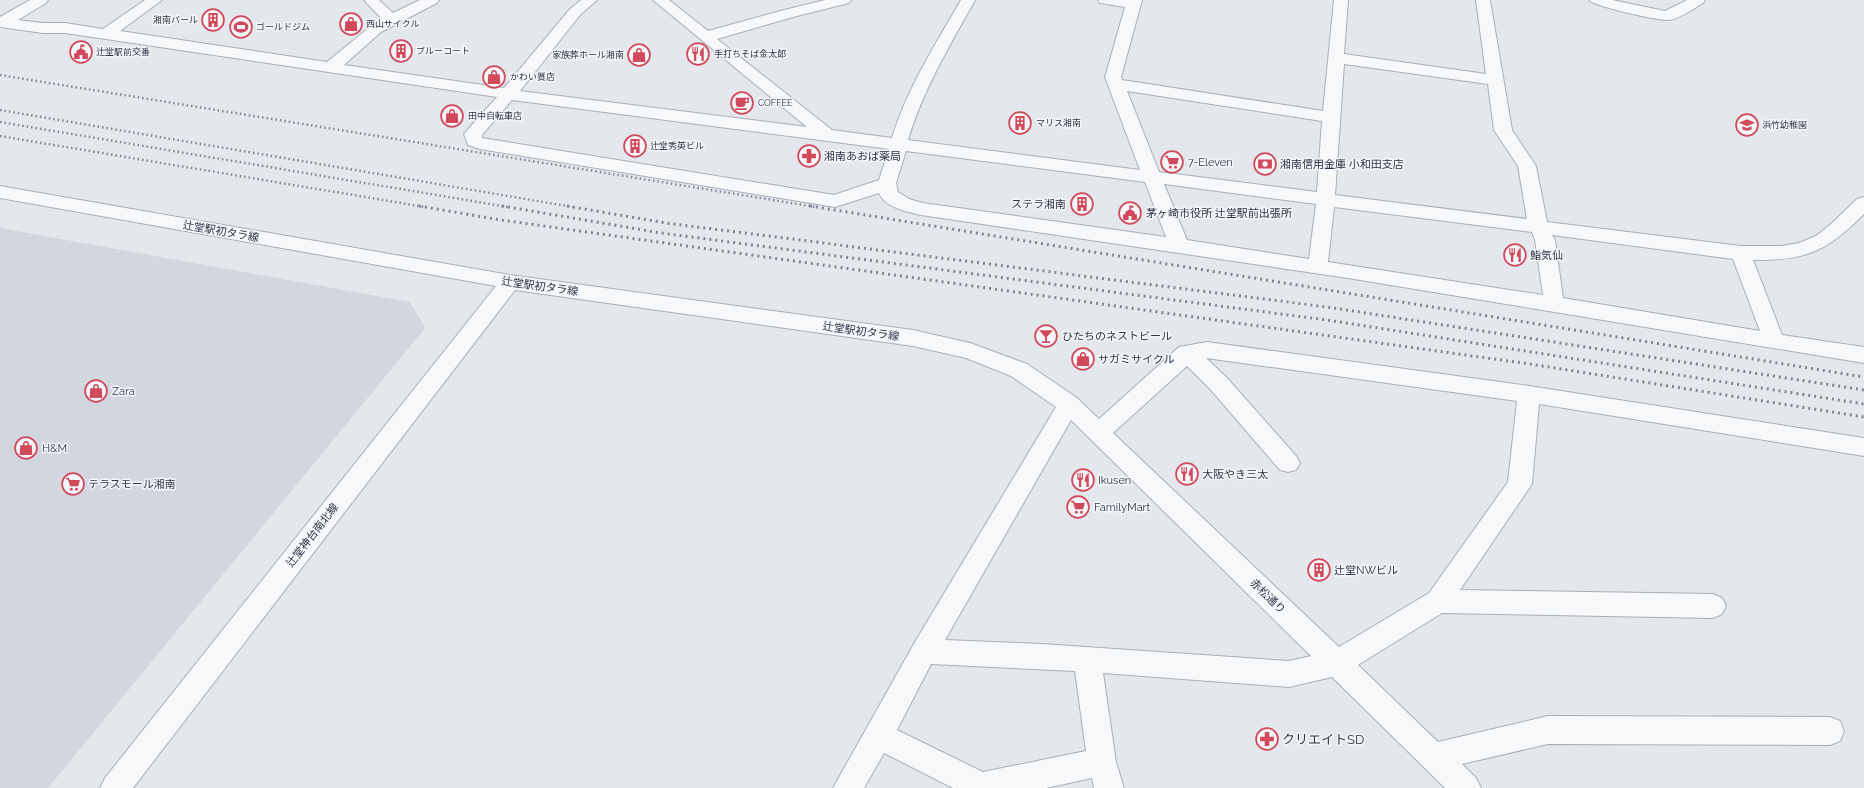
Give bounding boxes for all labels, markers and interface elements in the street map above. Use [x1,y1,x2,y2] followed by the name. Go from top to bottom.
[200,7,226,33] building icon: 湘南パール
[338,11,364,37] shop icon: 西山サイクル
[228,14,254,40] sports icon: ゴールドジム
[153,15,198,25] place label: 湘南パール
[366,19,420,29] place label: 西山サイクル
[256,22,310,32] place label: ゴールドジム
[388,38,414,64] building icon: ブルーコート
[68,39,94,65] public building icon: 辻堂駅前交番
[685,41,711,67] restaurant icon: 手打ちそば金太郎
[626,42,652,68] shop icon: 家族葬ホール湘南
[416,46,470,56] place label: ブルーコート
[96,47,150,57] place label: 辻堂駅前交番
[714,49,786,59] place label: 手打ちそば金太郎
[552,50,624,60] place label: 家族葬ホール湘南
[481,64,507,90] shop icon: かわい質店
[510,72,555,82] place label: かわい質店
[729,90,755,116] cafe icon: COFFEE
[758,98,793,108] place label: COFFEE
[439,103,465,129] shop icon: 田中自転車店
[1007,110,1033,136] building icon: マリス湘南
[468,111,522,121] place label: 田中自転車店
[1734,112,1760,138] school or university icon: 浜竹幼稚園
[1036,118,1081,128] place label: マリス湘南
[1762,120,1807,130] place label: 浜竹幼稚園
[622,133,648,159] building icon: 辻堂秀英ビル
[650,141,704,151] place label: 辻堂秀英ビル
[796,143,822,169] pharmacy icon: 湘南あおば薬局
[1159,149,1185,175] supermarket icon: 7-Eleven
[824,150,901,163] place label: 湘南あおば薬局
[1252,151,1278,177] bank icon: 湘南信用金庫 小和田支店
[1188,156,1233,169] place label: 7-Eleven
[1280,158,1404,171] place label: 湘南信用金庫 小和田支店
[1069,191,1095,217] building icon: ステラ湘南
[1011,198,1066,211] place label: ステラ湘南
[1117,200,1143,226] public building icon: 茅ヶ崎市役所 辻堂駅前出張所
[1146,207,1293,220] place label: 茅ヶ崎市役所 辻堂駅前出張所
[182,218,260,245] street label: 辻堂駅初タラ線
[1502,242,1528,268] restaurant icon: 鮨気仙
[1530,249,1563,262] place label: 鮨気仙
[501,275,579,298] street label: 辻堂駅初タラ線
[822,320,900,343] street label: 辻堂駅初タラ線
[1033,323,1059,349] bar icon: ひたちのネストビール
[1062,330,1172,343] place label: ひたちのネストビール
[1070,346,1096,372] shop icon: サガミサイクル
[1098,353,1174,366] place label: サガミサイクル
[83,378,109,404] shop icon: Zara
[112,385,135,398] place label: Zara
[13,435,39,461] shop icon: H&M
[42,442,67,455] place label: H&M
[1174,461,1200,487] restaurant icon: 大阪やき三太
[1070,467,1096,493] restaurant icon: Ikusen
[1202,468,1268,481] place label: 大阪やき三太
[60,471,86,497] supermarket icon: テラスモール湘南
[1098,474,1131,487] place label: Ikusen
[88,478,176,491] place label: テラスモール湘南
[1065,494,1091,520] supermarket icon: FamilyMart
[284,501,341,570] street label: 辻堂神台南北線
[1094,501,1150,514] place label: FamilyMart
[1306,557,1332,583] building icon: 辻堂NWビル
[1334,564,1398,577] place label: 辻堂NWビル
[1247,576,1288,616] street label: 赤松通り
[1254,726,1280,752] pharmacy icon: クリエイトSD
[1282,732,1364,747] place label: クリエイトSD

